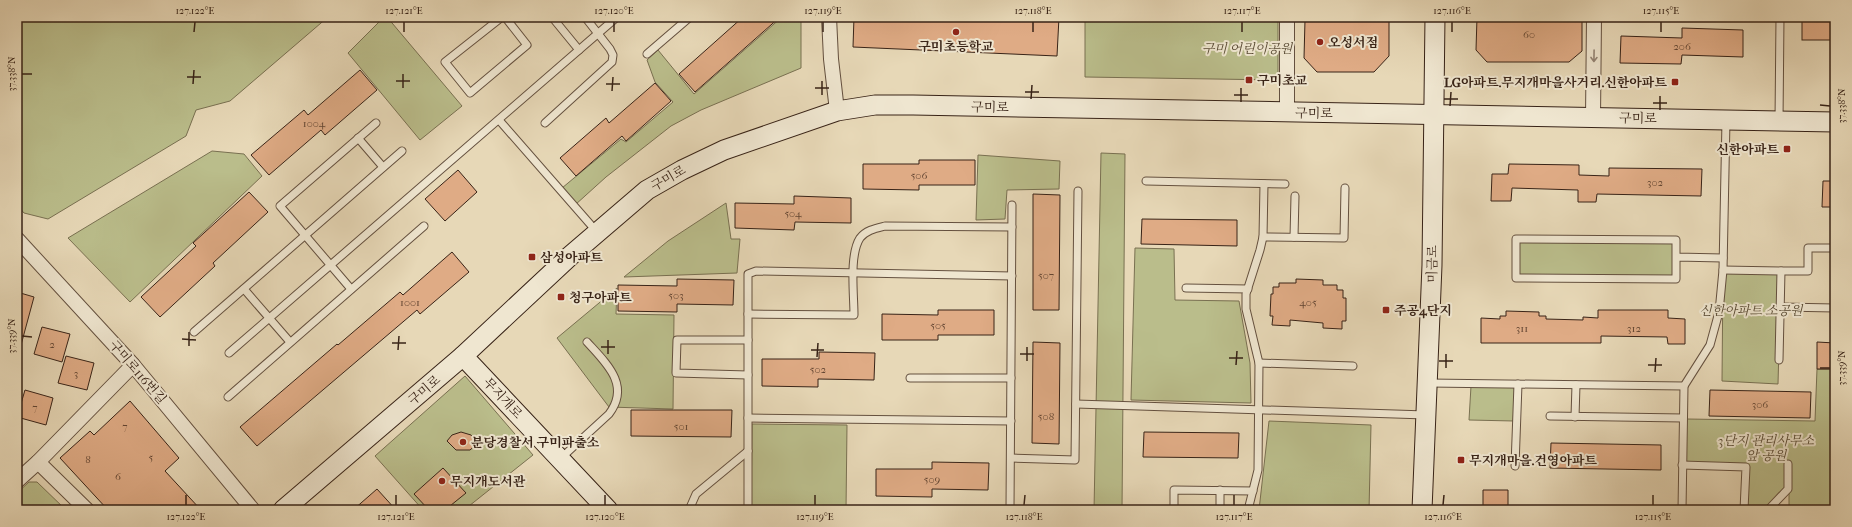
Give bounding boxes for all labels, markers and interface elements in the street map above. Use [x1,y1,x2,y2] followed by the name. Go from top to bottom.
[176,5,214,17] text: 127.122°E
[385,5,423,17] text: 127.121°E
[594,5,634,17] text: 127.120°E
[804,5,842,17] text: 127.119°E
[1014,5,1052,17] text: 127.118°E
[1223,5,1261,17] text: 127.117°E
[1433,5,1471,17] text: 127.116°E
[1643,5,1679,17] text: 127.115°E
[951,27,961,37] marker: 구미초등학교
[1523,28,1535,41] house number: 60
[1328,35,1378,50] place label: 오성서점
[1315,37,1325,47] marker: 오성서점
[918,39,994,54] place label: 구미초등학교
[1673,40,1691,53] house number: 206
[1202,41,1294,56] park label: 구미 어린이공원
[1590,49,1598,62] one-way arrow
[6,56,18,92] text: 37.338°N
[1257,73,1308,88] place label: 구미초교
[1244,75,1254,85] marker: 구미초교
[1444,75,1667,90] place label: LG아파트.무지개마을사거리.신한아파트
[1670,77,1680,87] marker: LG아파트.무지개마을사거리.신한아파트
[1836,88,1848,124] text: 37.338°N
[971,99,1009,115] street label: 구미로
[1295,105,1333,121] street label: 구미로
[1619,110,1657,126] street label: 구미로
[303,117,326,130] house number: 1004
[1716,142,1779,157] place label: 신한아파트
[1782,144,1792,154] marker: 신한아파트
[648,162,688,194] street label: 구미로
[911,169,927,182] house number: 506
[1647,176,1663,189] house number: 302
[784,207,802,220] house number: 504
[1424,245,1440,283] street label: 미금로
[540,250,603,265] place label: 삼성아파트
[527,252,537,262] marker: 삼성아파트
[1038,269,1054,282] house number: 507
[668,289,684,302] house number: 503
[569,290,632,305] place label: 청구아파트
[556,292,566,302] marker: 청구아파트
[400,296,420,309] house number: 1001
[1299,296,1317,309] house number: 405
[1394,303,1452,319] place label: 주공4단지
[1699,303,1804,318] park label: 신한아파트 소공원
[1381,305,1391,315] marker: 주공4단지
[6,318,18,354] text: 37.339°N
[930,319,946,332] house number: 505
[1516,322,1528,335] house number: 311
[1627,322,1641,335] house number: 312
[106,337,170,407] street label: 구미로116번길
[49,338,55,351] house number: 2
[1836,350,1848,386] text: 37.339°N
[810,363,827,376] house number: 502
[74,367,78,380] house number: 3
[405,372,443,408] street label: 구미로
[480,375,526,422] street label: 무지개로
[1752,398,1768,411] house number: 306
[32,401,38,414] house number: 7
[1038,410,1054,423] house number: 508
[122,420,128,433] house number: 7
[674,420,688,433] house number: 501
[1718,433,1814,463] park label: 3단지 관리사무소 앞 공원
[471,435,600,450] place label: 분당경찰서 구미파출소
[458,437,468,447] marker: 분당경찰서 구미파출소
[149,451,154,464] house number: 5
[85,453,91,466] house number: 8
[1469,453,1598,468] place label: 무지개마을.건영아파트
[1456,455,1466,465] marker: 무지개마을.건영아파트
[115,470,121,483] house number: 6
[924,473,941,486] house number: 509
[450,474,526,489] place label: 무지개도서관
[437,476,447,486] marker: 무지개도서관
[167,511,205,523] text: 127.122°E
[377,511,415,523] text: 127.121°E
[585,511,625,523] text: 127.120°E
[796,511,834,523] text: 127.119°E
[1005,511,1043,523] text: 127.118°E
[1215,511,1253,523] text: 127.117°E
[1424,511,1462,523] text: 127.116°E
[1635,511,1671,523] text: 127.115°E

